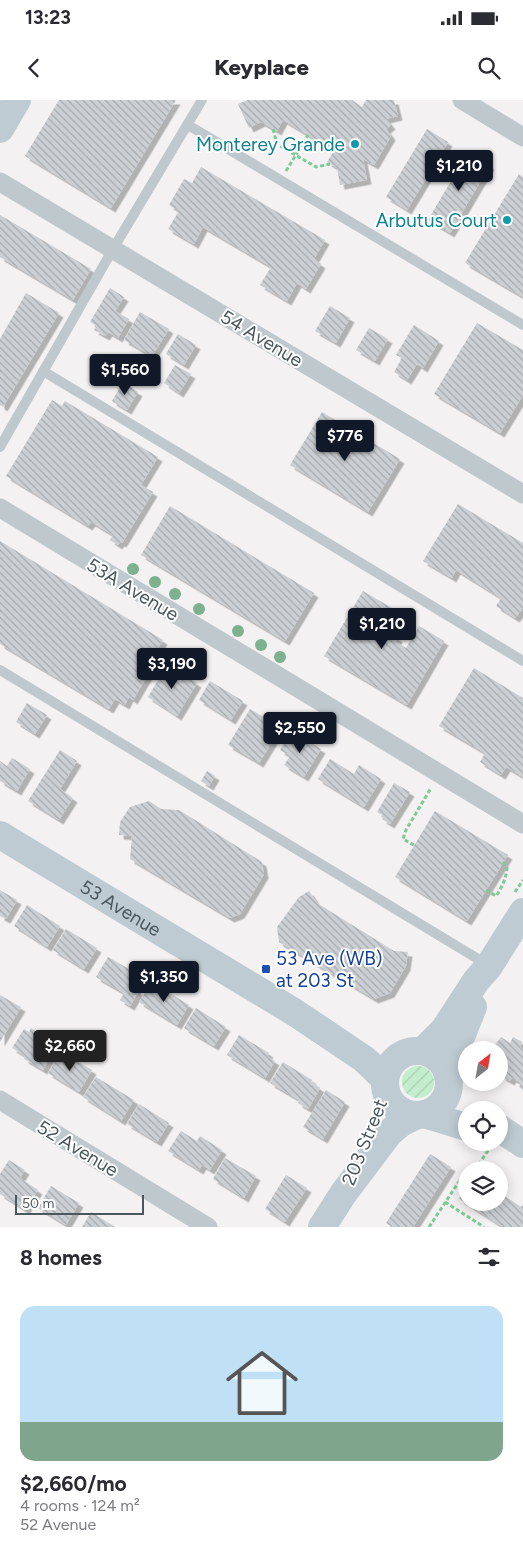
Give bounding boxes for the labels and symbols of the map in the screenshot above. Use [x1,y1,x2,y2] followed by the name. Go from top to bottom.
[196,133,345,156] place label: Monterey Grande
[349,138,361,150] marker: Monterey Grande
[418,149,500,192] pin: $1,210
[376,209,497,232] place label: Arbutus Court
[501,214,513,226] marker: Arbutus Court
[217,305,307,372] street label: 54 Avenue
[84,354,166,396] pin: $1,560
[315,420,375,462] pin: $776
[83,553,183,626] street label: 53A Avenue
[341,608,423,650] pin: $1,210
[131,648,213,690] pin: $3,190
[259,712,341,754] pin: $2,550
[76,875,165,941] street label: 53 Avenue
[276,947,383,992] place label: 53 Ave (WB) at 203 St
[123,960,205,1003] pin: $1,350
[260,963,272,975] marker: 53 Ave (WB) at 203 St
[29,1030,111,1072] pin: $2,660
[458,1041,508,1091] north arrow
[337,1096,392,1189] street label: 203 Street
[33,1115,122,1182] street label: 52 Avenue
[15,1192,144,1215] scale bar

